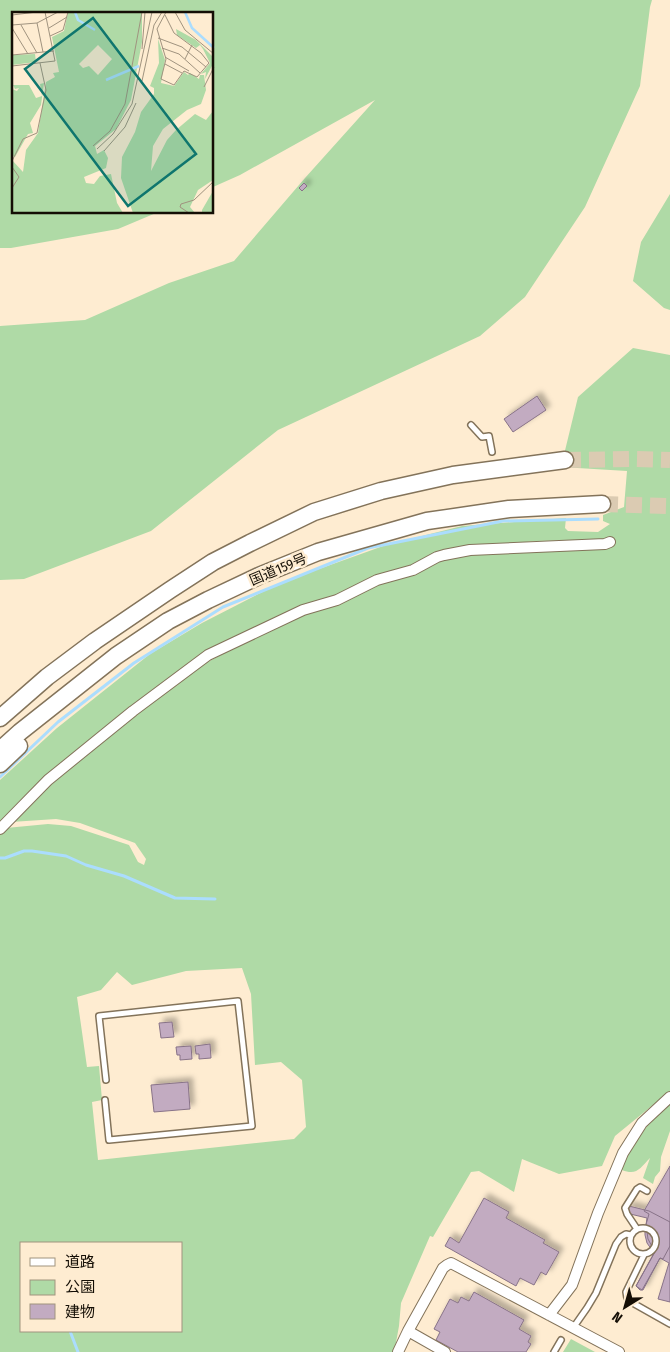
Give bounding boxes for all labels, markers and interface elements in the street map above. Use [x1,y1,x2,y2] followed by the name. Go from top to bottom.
[12,12,214,214] inset map
[247,550,309,589] street label: 国道159号
[20,1242,182,1332] legend
[65,1253,95,1271] text: 道路
[65,1278,95,1296] text: 公園
[600,1282,650,1332] north arrow
[65,1303,95,1321] text: 建物
[609,1308,626,1326] text: N

